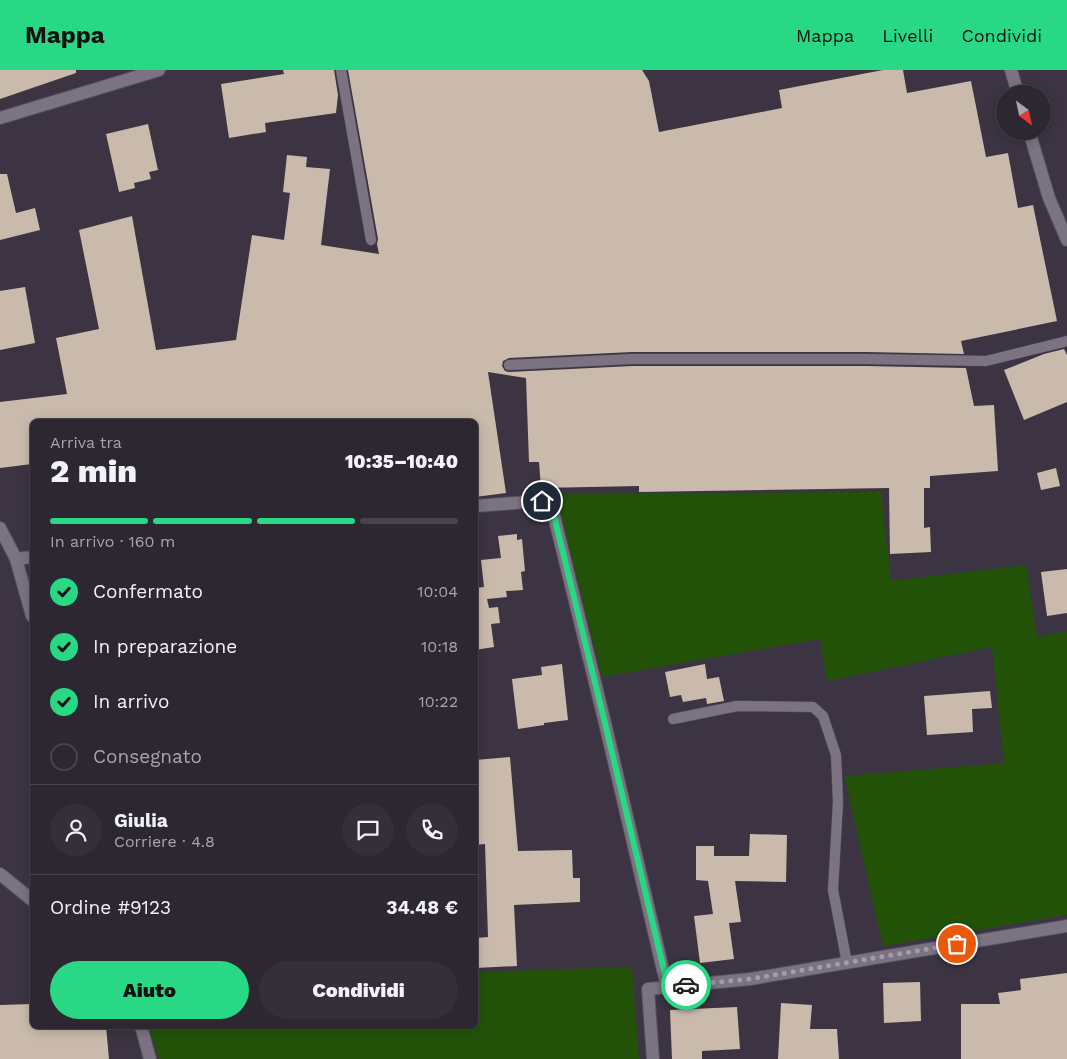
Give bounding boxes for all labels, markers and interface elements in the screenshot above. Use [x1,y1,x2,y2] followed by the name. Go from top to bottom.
[25,21,105,49] text: Mappa
[796,25,854,46] text: Mappa
[882,25,933,46] text: Livelli
[961,25,1042,46] text: Condividi
[996,85,1051,140] north arrow
[996,85,1051,140] map controls
[50,433,122,452] text: Arriva tra
[345,450,458,473] text: 10:35–10:40
[50,452,137,490] text: 2 min
[521,480,563,522] pin
[528,487,556,515] icon: home
[50,532,175,551] text: In arrivo · 160 m
[50,578,78,606] icon: check
[93,580,203,603] text: Confermato
[417,582,458,601] text: 10:04
[50,633,78,661] icon: check
[93,635,237,658] text: In preparazione
[421,637,458,656] text: 10:18
[50,688,78,716] icon: check
[93,690,169,713] text: In arrivo
[418,692,458,711] text: 10:22
[93,745,202,768] text: Consegnato
[50,804,102,856] button: person
[342,804,394,856] button: chat
[406,804,458,856] button: phone
[114,809,168,832] text: Giulia
[114,832,215,851] text: Corriere · 4.8
[50,896,171,919] text: Ordine #9123
[386,896,458,919] text: 34.48 €
[936,923,978,965] pin
[943,930,971,958] icon: bag
[661,960,711,1010] courier
[50,961,249,1019] button: Aiuto
[259,961,458,1019] button: Condividi
[672,971,700,999] icon: car

